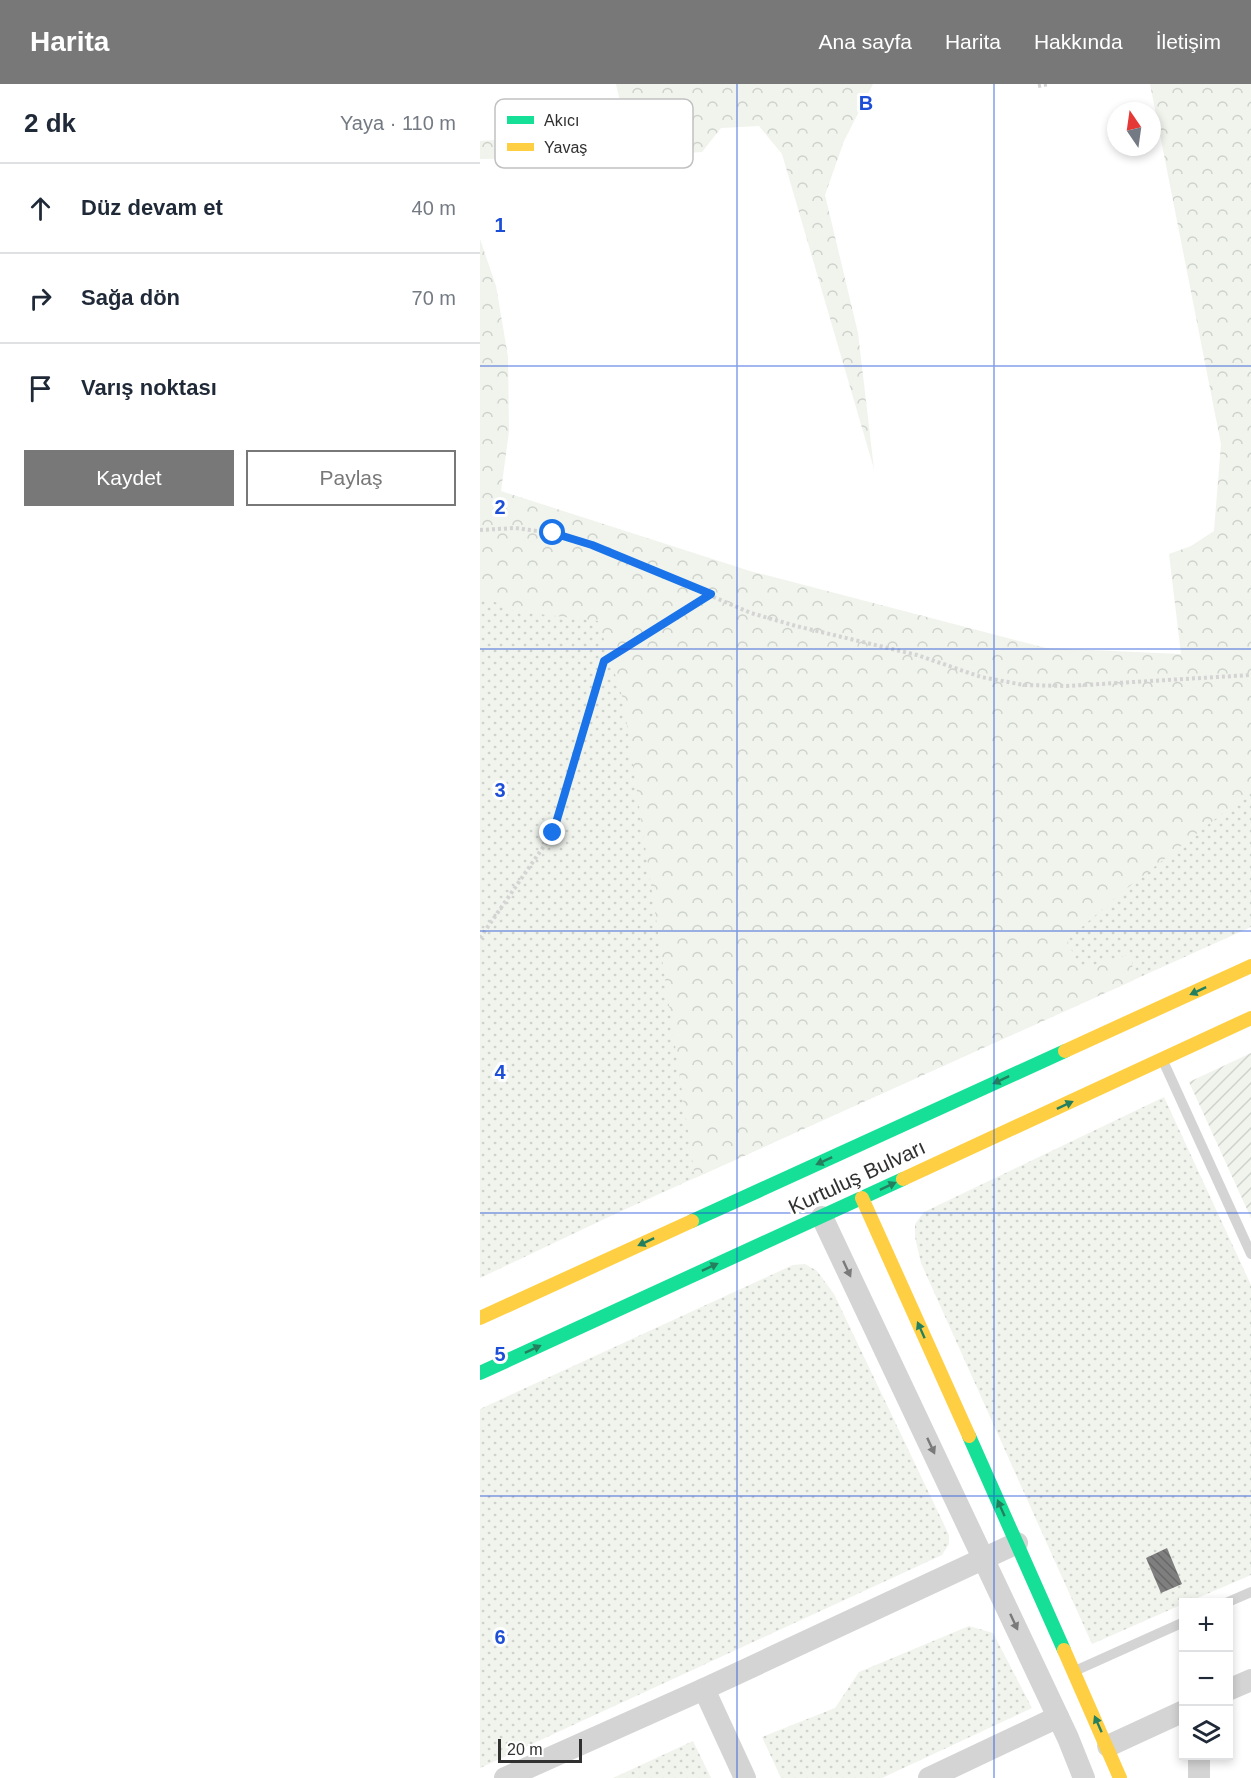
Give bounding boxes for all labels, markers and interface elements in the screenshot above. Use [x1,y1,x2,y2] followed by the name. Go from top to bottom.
[30,26,109,57] text: Harita
[819,30,912,53] text: Ana sayfa
[945,30,1001,53] text: Harita
[1034,30,1123,53] text: Hakkında
[1156,30,1221,53] text: İletişim
[859,92,873,114] text: B
[495,99,693,168] legend
[1107,102,1161,156] north arrow
[24,108,76,138] text: 2 dk
[340,112,456,134] text: Yaya · 110 m
[544,112,580,129] text: Akıcı
[544,139,587,156] text: Yavaş
[24,192,57,225] icon: ahead
[81,195,223,220] text: Düz devam et
[412,197,456,219] text: 40 m
[494,214,506,236] text: 1
[24,282,57,315] icon: right
[81,285,180,310] text: Sağa dön
[412,287,456,309] text: 70 m
[24,372,57,405] icon: arrive
[81,375,217,400] text: Varış noktası
[24,450,234,506] button: Kaydet
[246,450,456,506] button: Paylaş
[494,496,506,518] text: 2
[539,519,565,545] route start
[494,779,506,801] text: 3
[539,819,565,845] route end
[1189,986,1206,995] one-way arrow
[494,1061,506,1083] text: 4
[993,1076,1010,1085] one-way arrow
[1057,1101,1074,1110] one-way arrow
[785,1135,929,1218] street label: Kurtuluş Bulvarı
[815,1157,832,1166] one-way arrow
[879,1182,896,1191] one-way arrow
[637,1237,655,1247] one-way arrow
[843,1261,852,1278] one-way arrow
[702,1263,719,1272] one-way arrow
[916,1320,926,1338] one-way arrow
[494,1343,506,1365] text: 5
[525,1344,542,1353] one-way arrow
[926,1437,935,1454] one-way arrow
[996,1498,1006,1516] one-way arrow
[1179,1598,1233,1760] map controls
[1179,1598,1233,1652] button: +
[1009,1613,1019,1631] one-way arrow
[494,1626,506,1648] text: 6
[1179,1652,1233,1706] button: −
[1179,1706,1233,1760] button: layers
[1093,1715,1102,1733] one-way arrow
[498,1736,582,1764] scale bar
[507,1741,543,1758] text: 20 m

